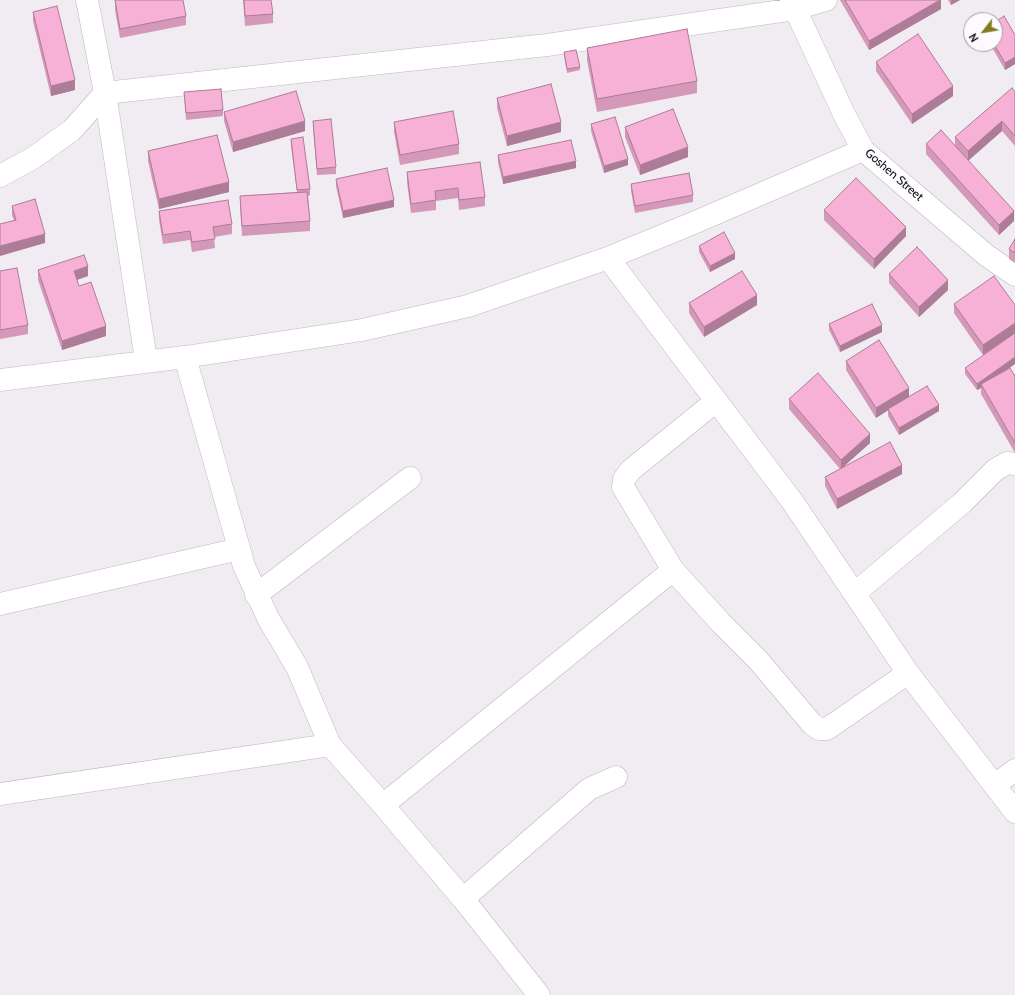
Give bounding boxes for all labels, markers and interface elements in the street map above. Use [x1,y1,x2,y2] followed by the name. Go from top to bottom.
[963,12,1003,52] north arrow
[966,31,982,45] text: N
[862,146,926,204] street label: Goshen Street

